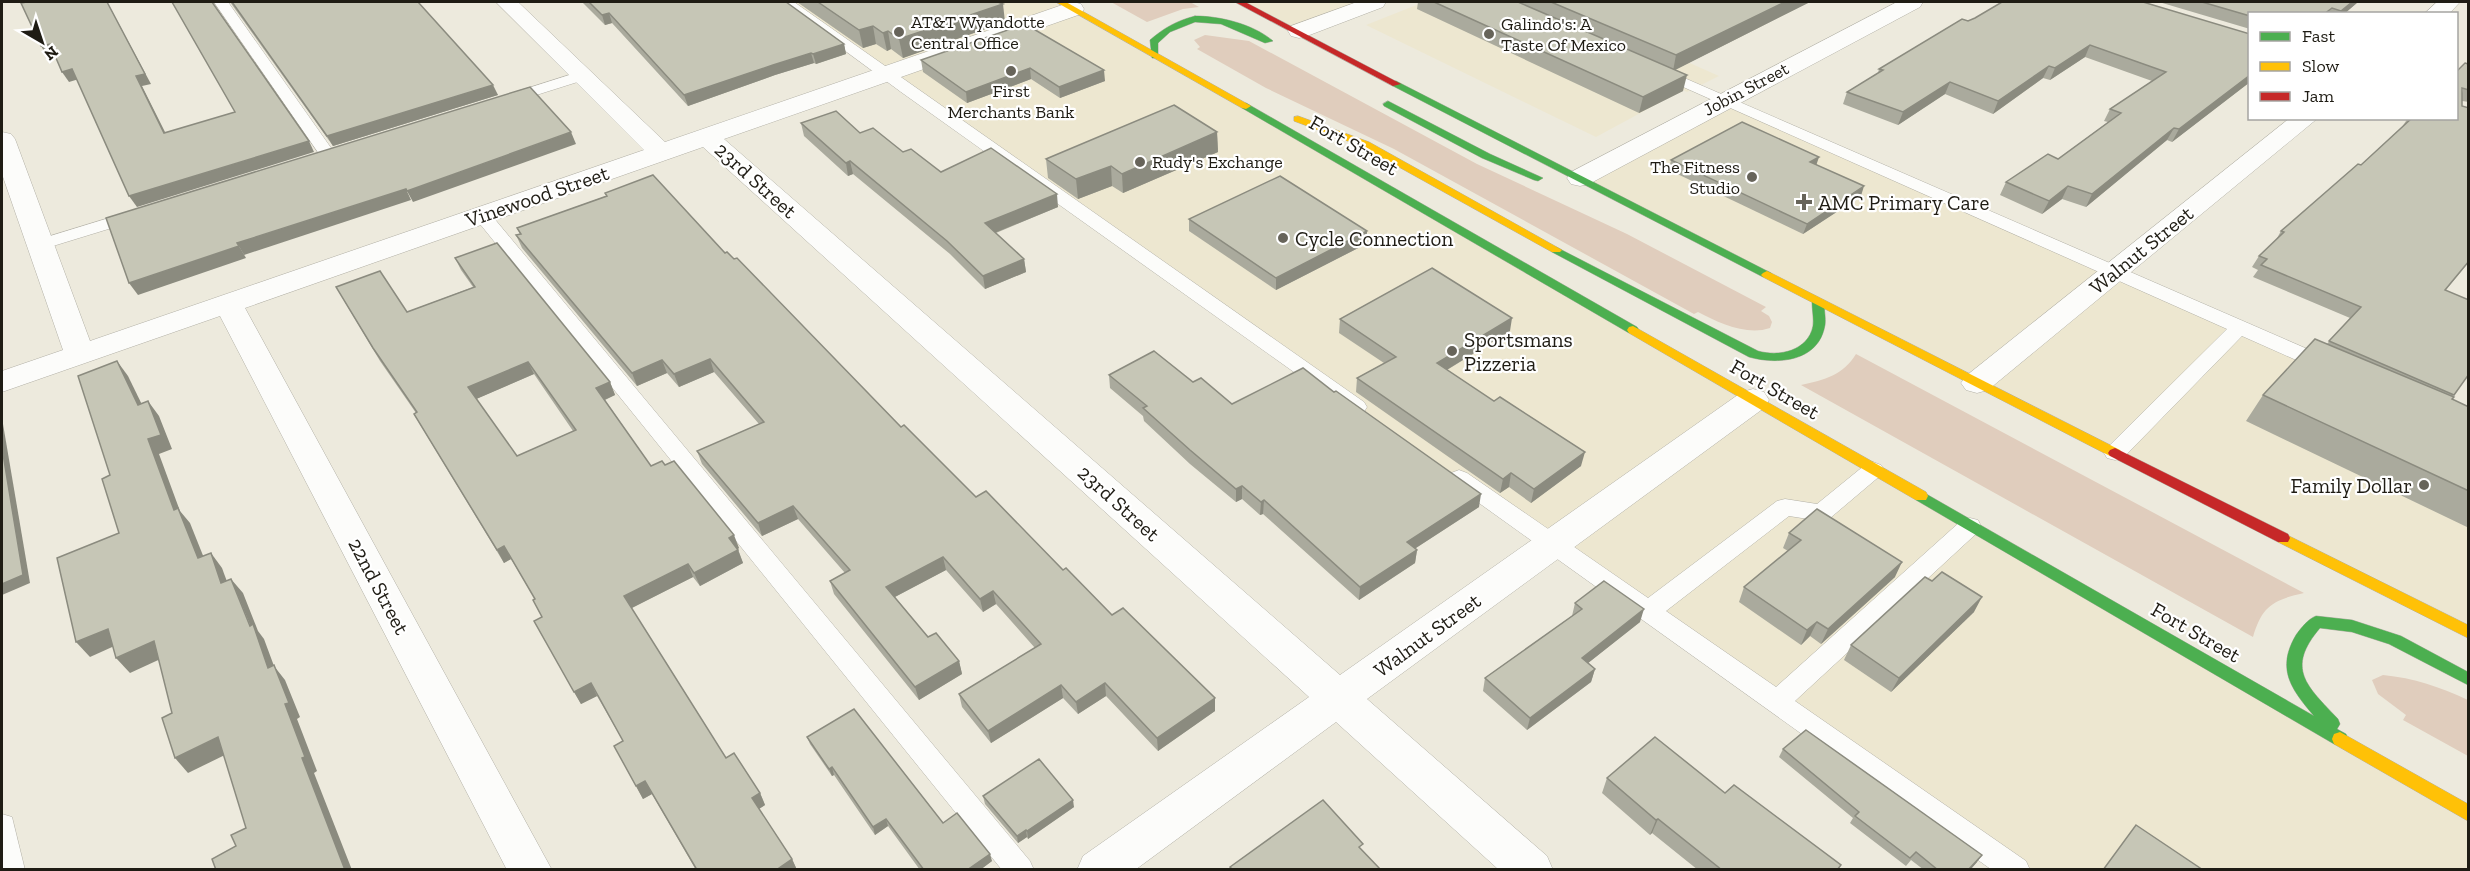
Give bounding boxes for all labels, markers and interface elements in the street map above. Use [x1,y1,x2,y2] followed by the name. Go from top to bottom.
[911,11,1045,54] place label: AT&T Wyandotte Central Office
[12,12,72,72] north arrow
[2248,12,2458,120] legend
[1501,13,1626,56] place label: Galindo's: A Taste Of Mexico
[892,25,906,39] marker: AT&T Wyandotte Central Office
[2302,25,2335,47] text: Fast
[1482,27,1496,41] marker: Galindo's: A Taste Of Mexico
[40,42,62,64] text: N
[2302,55,2339,77] text: Slow
[1700,57,1793,121] street label: Jobin Street
[1004,64,1018,78] marker: First Merchants Bank
[948,80,1075,123] place label: First Merchants Bank
[2302,85,2334,107] text: Jam
[1305,109,1403,181] street label: Fort Street
[710,137,802,223] street label: 23rd Street
[1152,151,1283,173] place label: Rudy's Exchange
[1133,155,1147,169] marker: Rudy's Exchange
[1650,156,1740,199] place label: The Fitness Studio
[461,160,612,233] street label: Vinewood Street
[1745,170,1759,184] marker: The Fitness Studio
[1818,190,1990,215] place label: AMC Primary Care
[1795,193,1813,211] marker: AMC Primary Care
[2084,200,2198,299] street label: Walnut Street
[1295,226,1453,251] place label: Cycle Connection
[1276,231,1290,245] marker: Cycle Connection
[1464,327,1573,376] place label: Sportsmans Pizzeria
[1445,344,1459,358] marker: Sportsmans Pizzeria
[1726,353,1824,425] street label: Fort Street
[1073,460,1165,546] street label: 23rd Street
[2290,473,2412,498] place label: Family Dollar
[2417,478,2431,492] marker: Family Dollar
[343,534,415,639] street label: 22nd Street
[1369,588,1486,682] street label: Walnut Street
[2147,596,2245,668] street label: Fort Street

